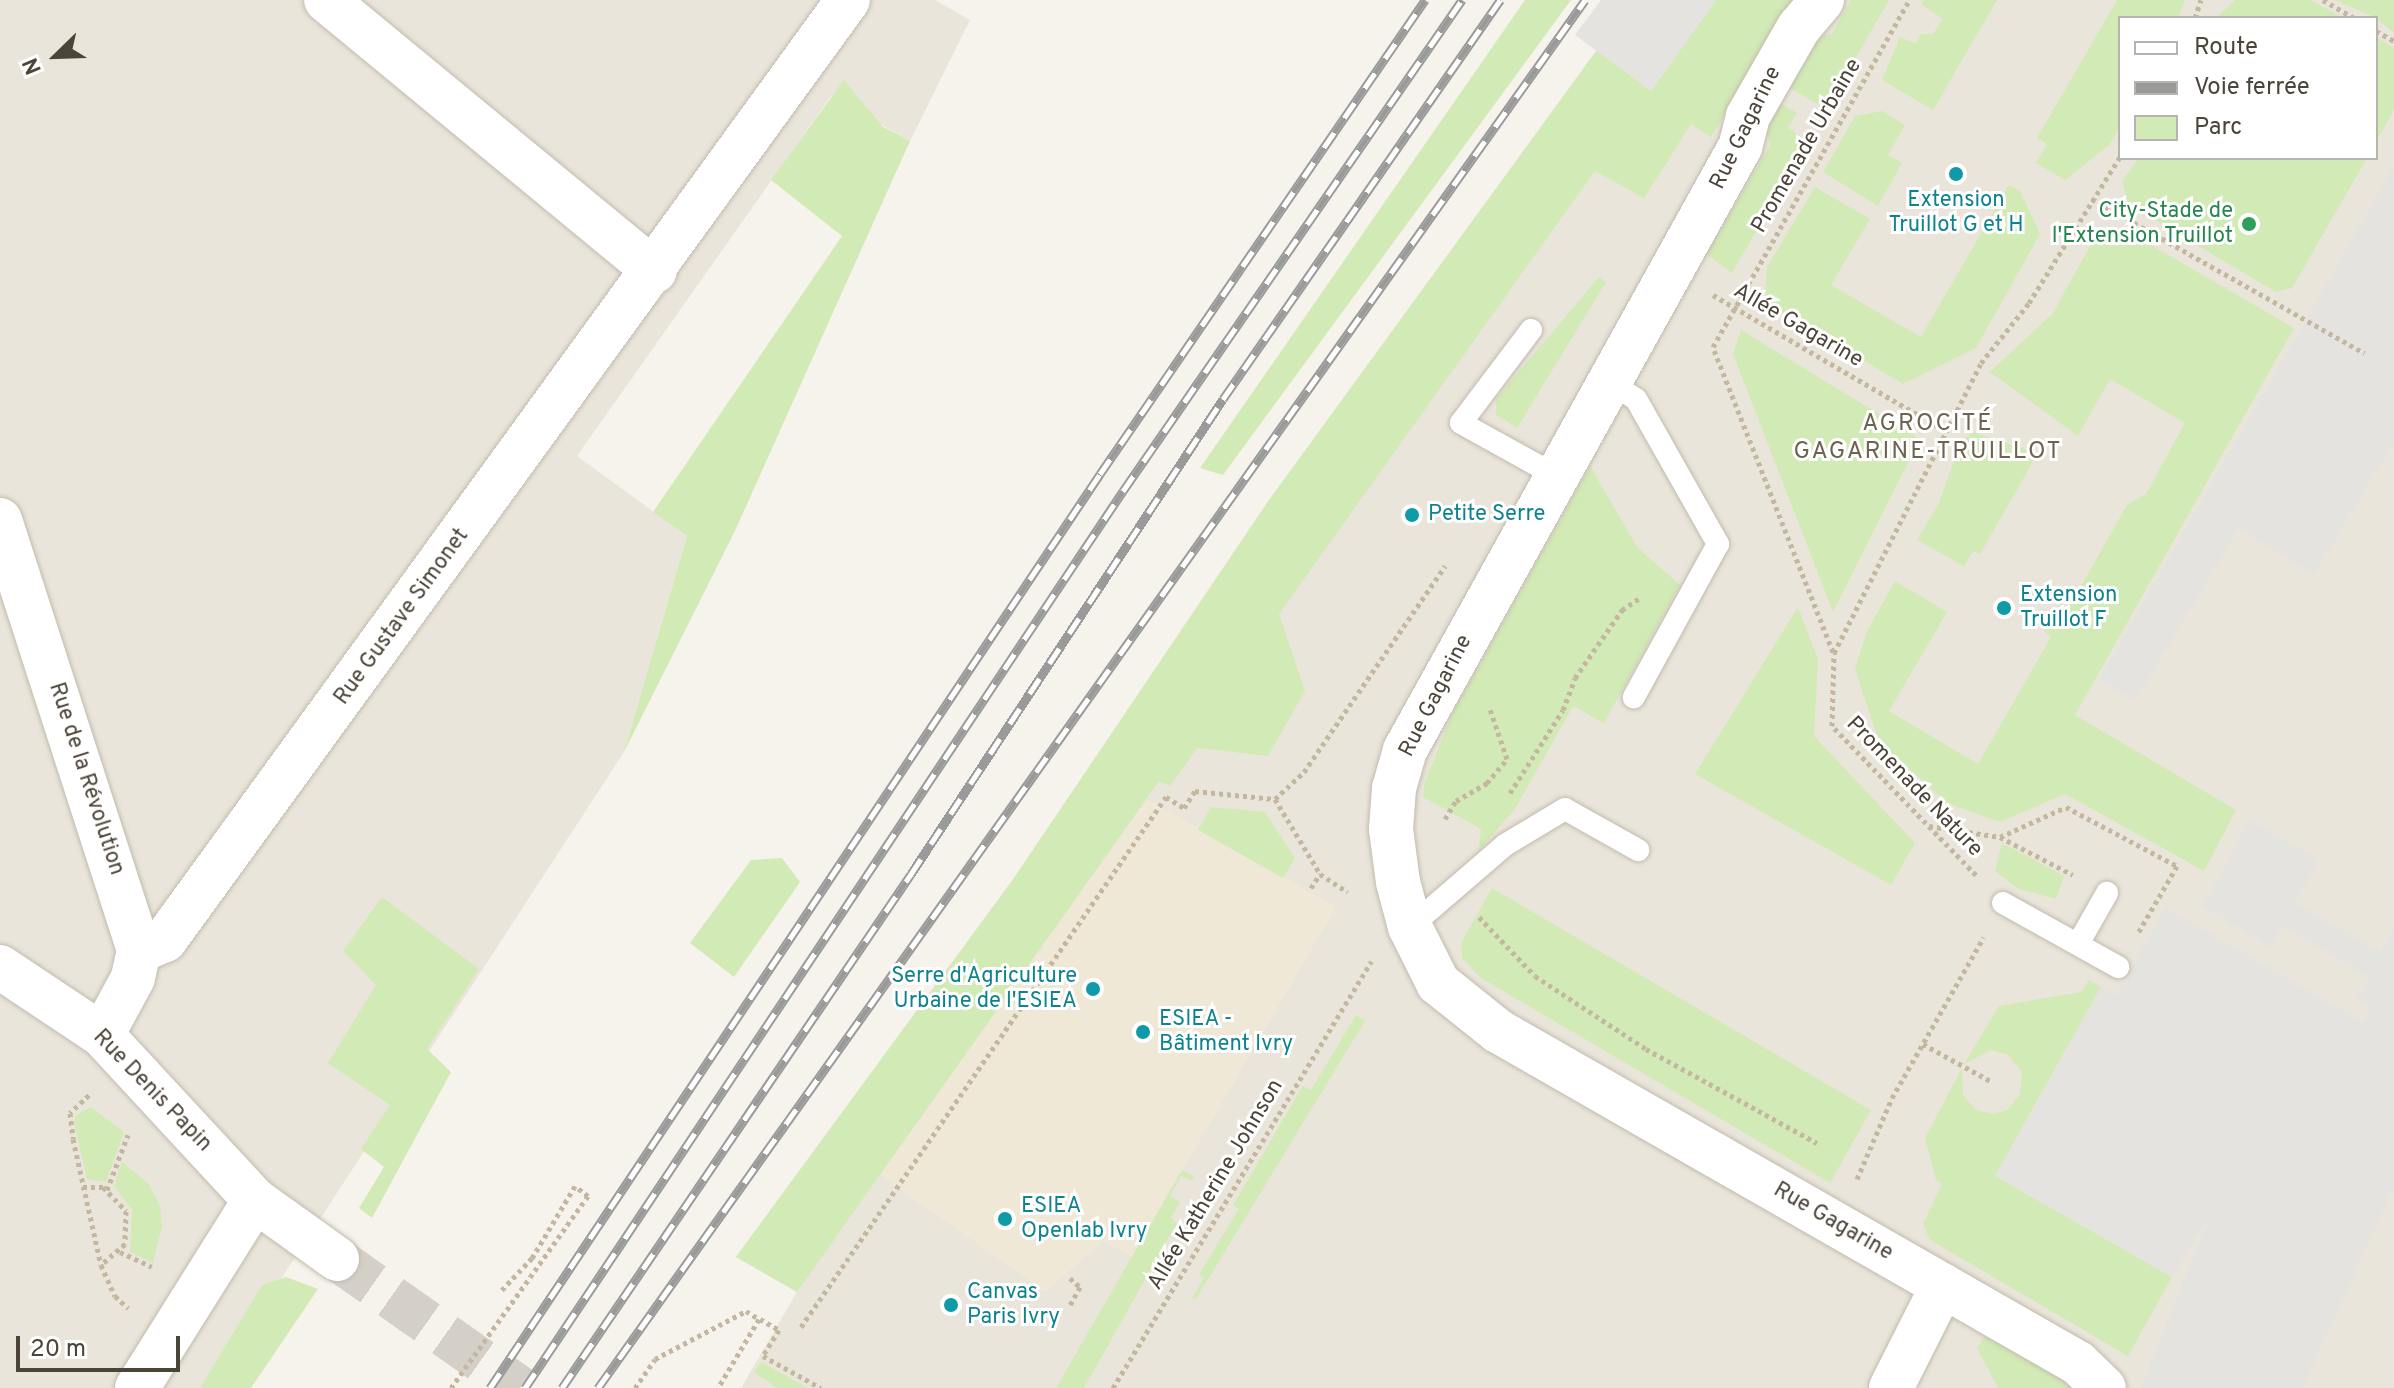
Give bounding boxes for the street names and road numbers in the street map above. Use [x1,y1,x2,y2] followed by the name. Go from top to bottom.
[1746,54,1868,238] street label: Promenade Urbaine
[1705,62,1787,194] street label: Rue Gagarine
[1728,278,1868,374] street label: Allée Gagarine
[329,524,475,710] street label: Rue Gustave Simonet
[1394,630,1478,762] street label: Rue Gagarine
[42,679,130,879] street label: Rue de la Révolution
[1840,711,1988,863] street label: Promenade Nature
[87,1024,217,1158] street label: Rue Denis Papin
[1143,1075,1289,1295] street label: Allée Katherine Johnson
[1769,1177,1897,1267] street label: Rue Gagarine

